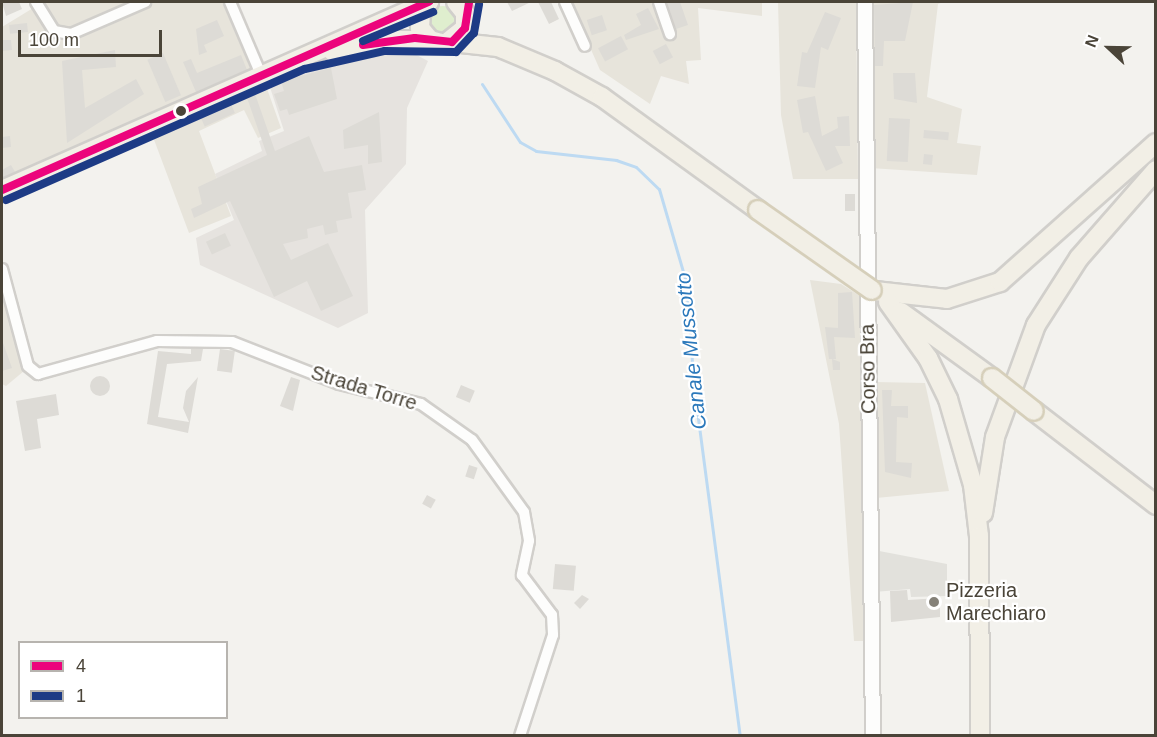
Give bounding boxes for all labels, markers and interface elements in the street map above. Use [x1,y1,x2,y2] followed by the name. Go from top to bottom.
[21,18,165,56] scale bar
[1079,18,1139,78] north arrow
[29,30,79,50] text: 100 m
[1082,33,1102,50] text: N
[175,105,187,117] unlabelled marker
[670,271,712,431] water label: Canale Mussotto
[855,324,881,414] street label: Corso Bra
[308,360,420,416] street label: Strada Torre
[946,578,1046,625] place label: Pizzeria Marechiaro
[927,595,941,609] marker: Pizzeria Marechiaro
[18,641,228,719] legend
[76,656,86,676] text: 4
[76,686,86,706] text: 1

